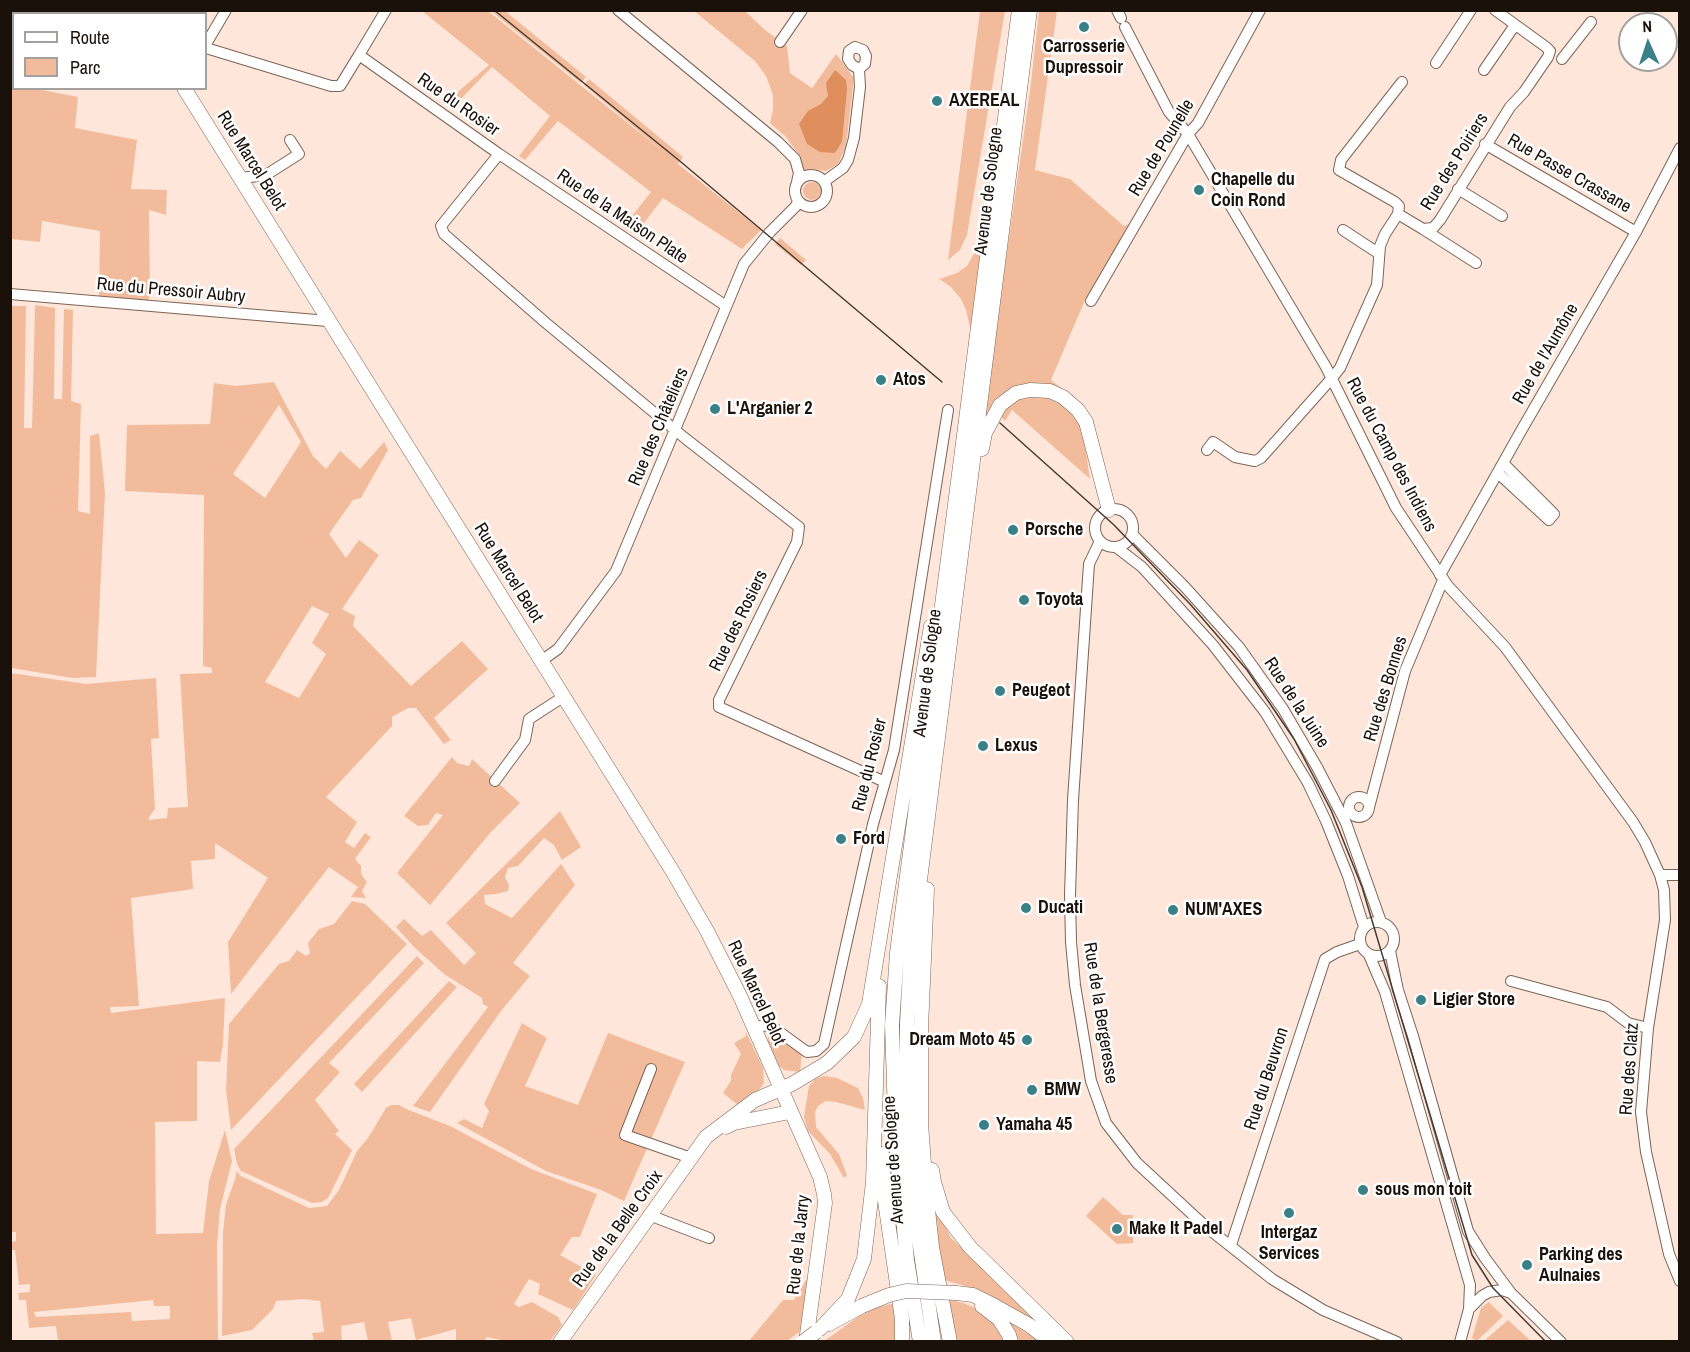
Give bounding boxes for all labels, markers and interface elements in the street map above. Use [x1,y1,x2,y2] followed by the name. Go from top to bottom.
[12,12,207,90] legend
[1618,12,1678,72] north arrow
[1642,15,1652,37] text: N
[1077,20,1091,34] marker: Carrosserie Dupressoir
[70,25,109,50] text: Route
[1043,36,1125,78] place label: Carrosserie Dupressoir
[70,55,100,80] text: Parc
[413,69,503,141] street label: Rue du Rosier
[949,90,1020,112] place label: AXEREAL
[930,94,944,108] marker: AXEREAL
[1125,96,1199,200] street label: Rue de Pounelle
[212,107,290,215] street label: Rue Marcel Belot
[1416,109,1494,215] street label: Rue des Poiriers
[970,126,1008,256] street label: Avenue de Sologne
[1503,130,1635,218] street label: Rue Passe Crassane
[552,165,692,269] street label: Rue de la Maison Plate
[1211,169,1295,212] place label: Chapelle du Coin Rond
[1192,183,1206,197] marker: Chapelle du Coin Rond
[96,274,246,308] street label: Rue du Pressoir Aubry
[1508,300,1584,408] street label: Rue de l'Aumône
[624,365,694,489] street label: Rue des Châteliers
[893,369,926,391] place label: Atos
[874,373,888,387] marker: Atos
[1341,374,1441,536] street label: Rue du Camp des Indiens
[727,398,813,420] place label: L'Arganier 2
[708,402,722,416] marker: L'Arganier 2
[469,519,547,627] street label: Rue Marcel Belot
[1025,519,1083,541] place label: Porsche
[1006,523,1020,537] marker: Porsche
[705,567,773,675] street label: Rue des Rosiers
[1036,589,1083,611] place label: Toyota
[1017,593,1031,607] marker: Toyota
[909,608,947,738] street label: Avenue de Sologne
[1360,634,1412,744] street label: Rue des Bonnes
[1259,654,1333,752] street label: Rue de la Juine
[1012,680,1070,702] place label: Peugeot
[993,684,1007,698] marker: Peugeot
[848,716,892,814] street label: Rue du Rosier
[995,735,1038,757] place label: Lexus
[976,739,990,753] marker: Lexus
[853,828,885,850] place label: Ford
[834,832,848,846] marker: Ford
[1038,897,1083,919] place label: Ducati
[1185,899,1262,921] place label: NUM'AXES
[1019,901,1033,915] marker: Ducati
[1166,903,1180,917] marker: NUM'AXES
[722,937,790,1049] street label: Rue Marcel Belot
[1078,941,1122,1085] street label: Rue de la Bergeresse
[1433,989,1515,1011] place label: Ligier Store
[1414,993,1428,1007] marker: Ligier Store
[1616,1022,1644,1116] street label: Rue des Clatz
[1240,1025,1294,1133] street label: Rue du Beuvron
[909,1029,1015,1051] place label: Dream Moto 45
[1020,1033,1034,1047] marker: Dream Moto 45
[1044,1079,1081,1101] place label: BMW
[1025,1083,1039,1097] marker: BMW
[879,1095,909,1225] street label: Avenue de Sologne
[996,1114,1072,1136] place label: Yamaha 45
[977,1118,991,1132] marker: Yamaha 45
[568,1166,668,1292] street label: Rue de la Belle Croix
[1375,1179,1472,1201] place label: sous mon toit
[1356,1183,1370,1197] marker: sous mon toit
[783,1194,815,1296] street label: Rue de la Jarry
[1282,1206,1296,1220] marker: Intergaz Services
[1129,1218,1223,1240] place label: Make It Padel
[1110,1222,1124,1236] marker: Make It Padel
[1259,1222,1319,1264] place label: Intergaz Services
[1539,1244,1623,1286] place label: Parking des Aulnaies
[1520,1258,1534,1272] marker: Parking des Aulnaies

